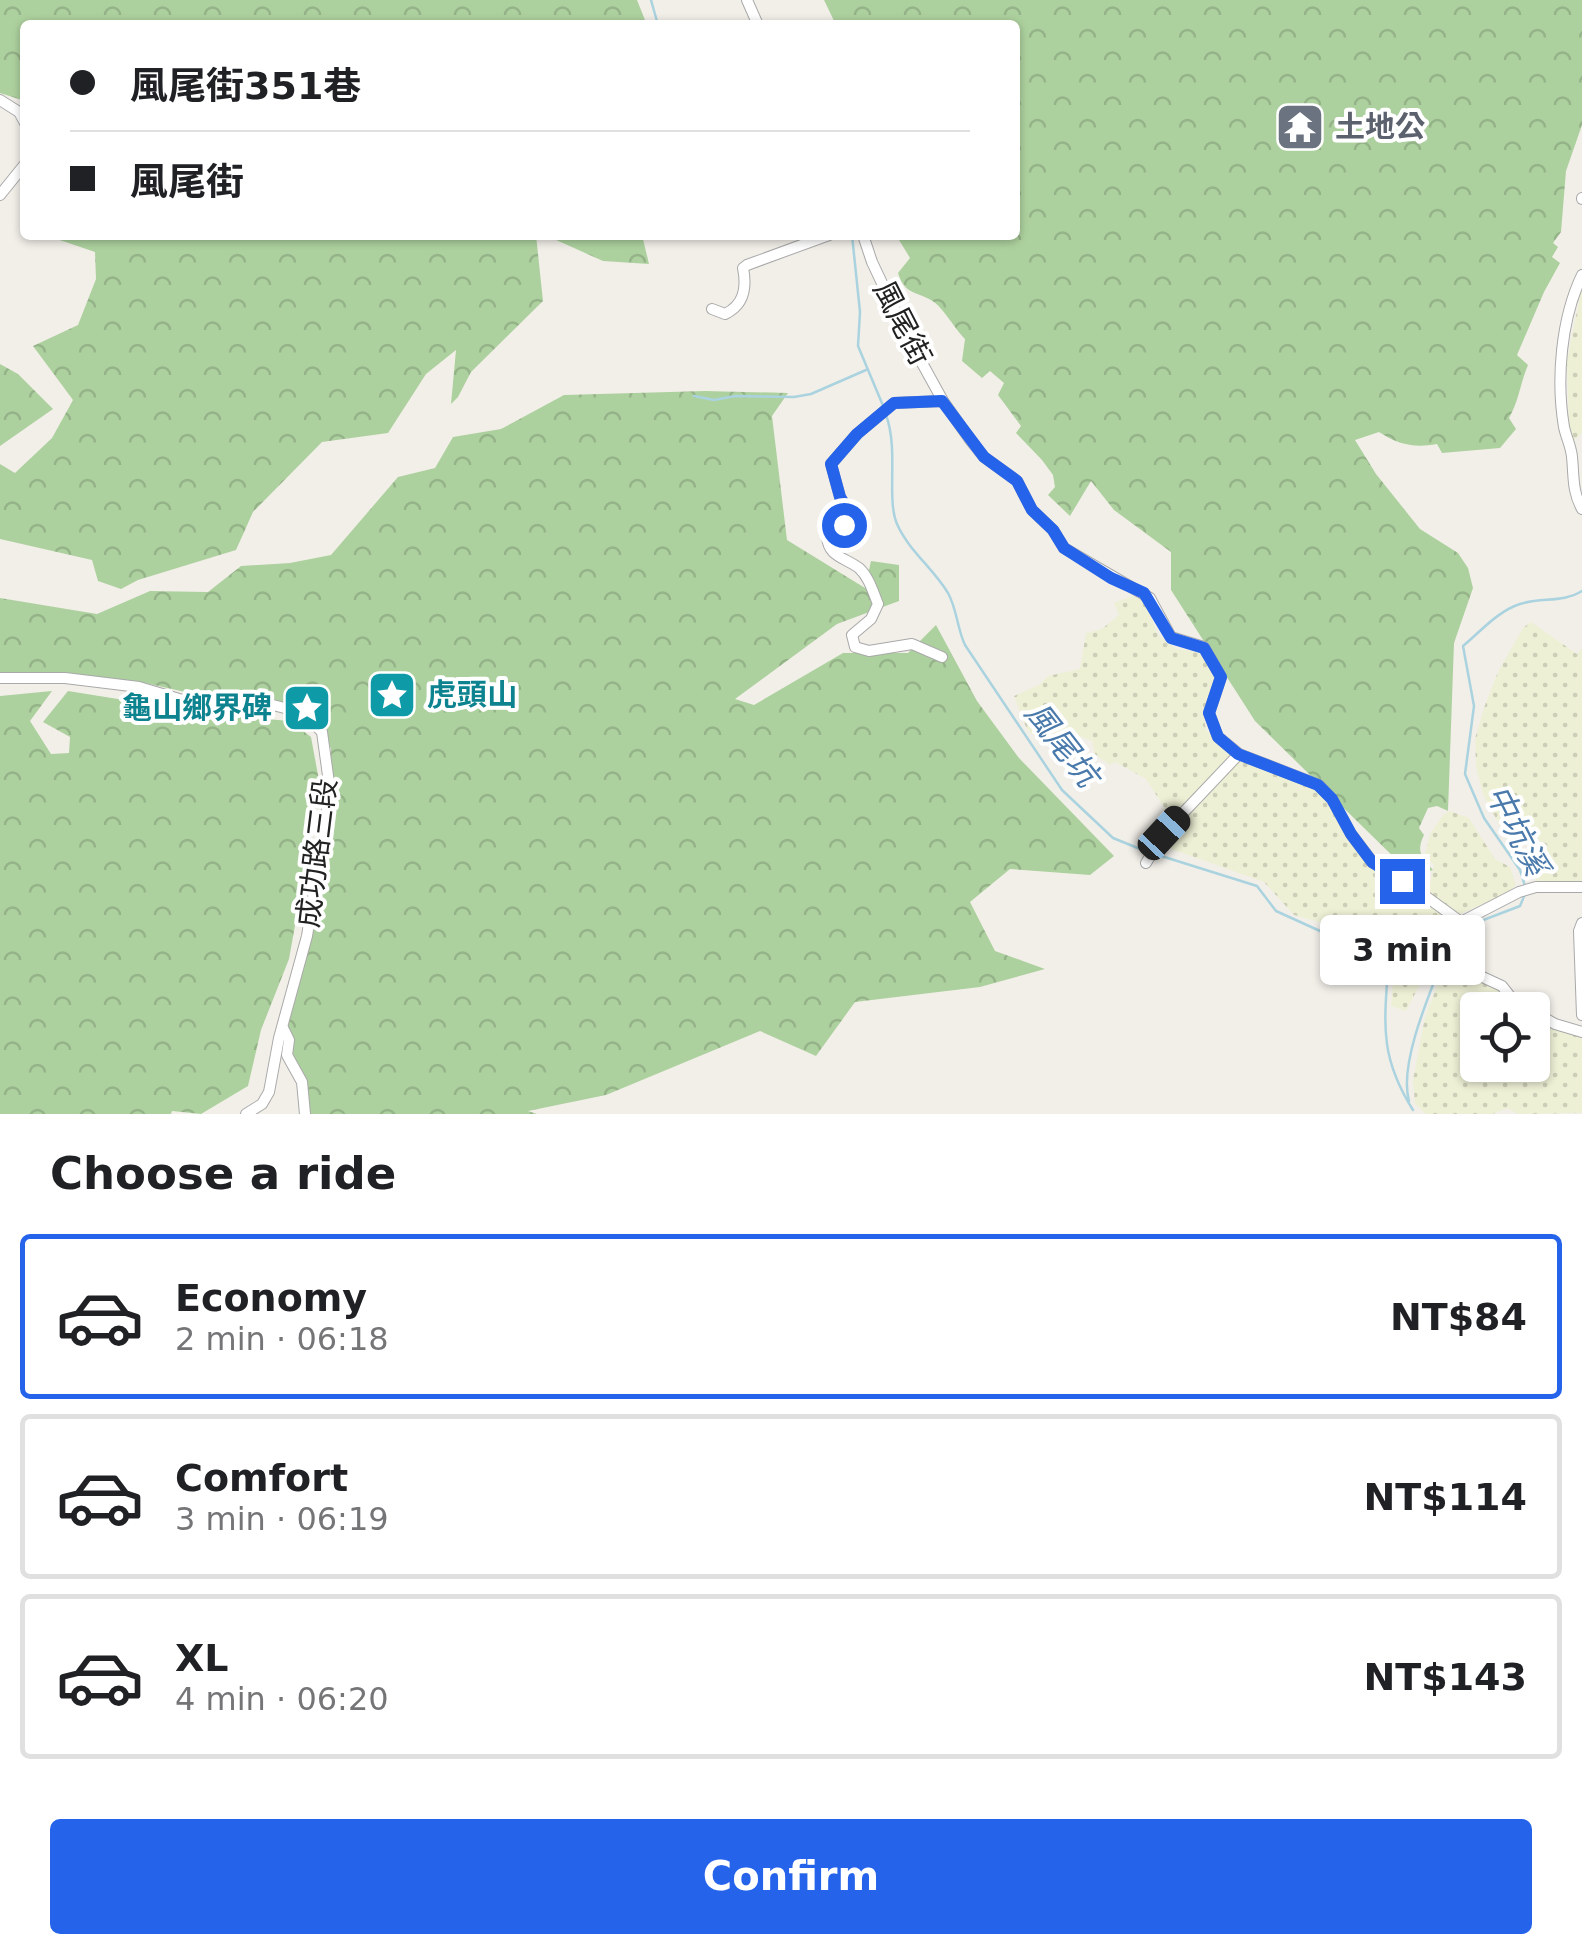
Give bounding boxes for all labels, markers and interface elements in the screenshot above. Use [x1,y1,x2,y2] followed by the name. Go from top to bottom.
[130,64,361,108] text: 風尾街351巷
[1274,101,1326,153] temple icon: 土地公
[1335,109,1425,144] place label: 土地公
[130,160,244,204] text: 風尾街
[866,275,938,371] street label: 風尾街
[822,503,867,548] route start
[366,669,418,721] place icon: 虎頭山
[427,677,517,712] place label: 虎頭山
[281,682,333,734] place icon: 龜山鄉界碑
[122,690,272,725] place label: 龜山鄉界碑
[1017,694,1109,797] water label: 風尾坑
[290,776,343,930] street label: 成功路三段
[1478,779,1558,885] water label: 中坑溪
[1133,801,1195,865] car
[1380,859,1425,904] route end
[1320,916,1484,986] callout: 3 min
[1352,931,1453,969] text: 3 min
[1460,992,1550,1082] map controls
[1460,992,1550,1082] button: locate
[50,1147,396,1200] text: Choose a ride
[55,1272,145,1362] icon: car
[175,1276,367,1320] text: Economy
[1390,1295,1527,1339] text: NT$84
[175,1320,389,1358] text: 2 min · 06:18
[55,1452,145,1542] icon: car
[175,1456,348,1500] text: Comfort
[1364,1475,1527,1519] text: NT$114
[175,1500,389,1538] text: 3 min · 06:19
[55,1632,145,1722] icon: car
[175,1636,229,1680] text: XL
[1364,1655,1527,1699] text: NT$143
[175,1680,389,1718] text: 4 min · 06:20
[50,1819,1532,1934] button: Confirm

